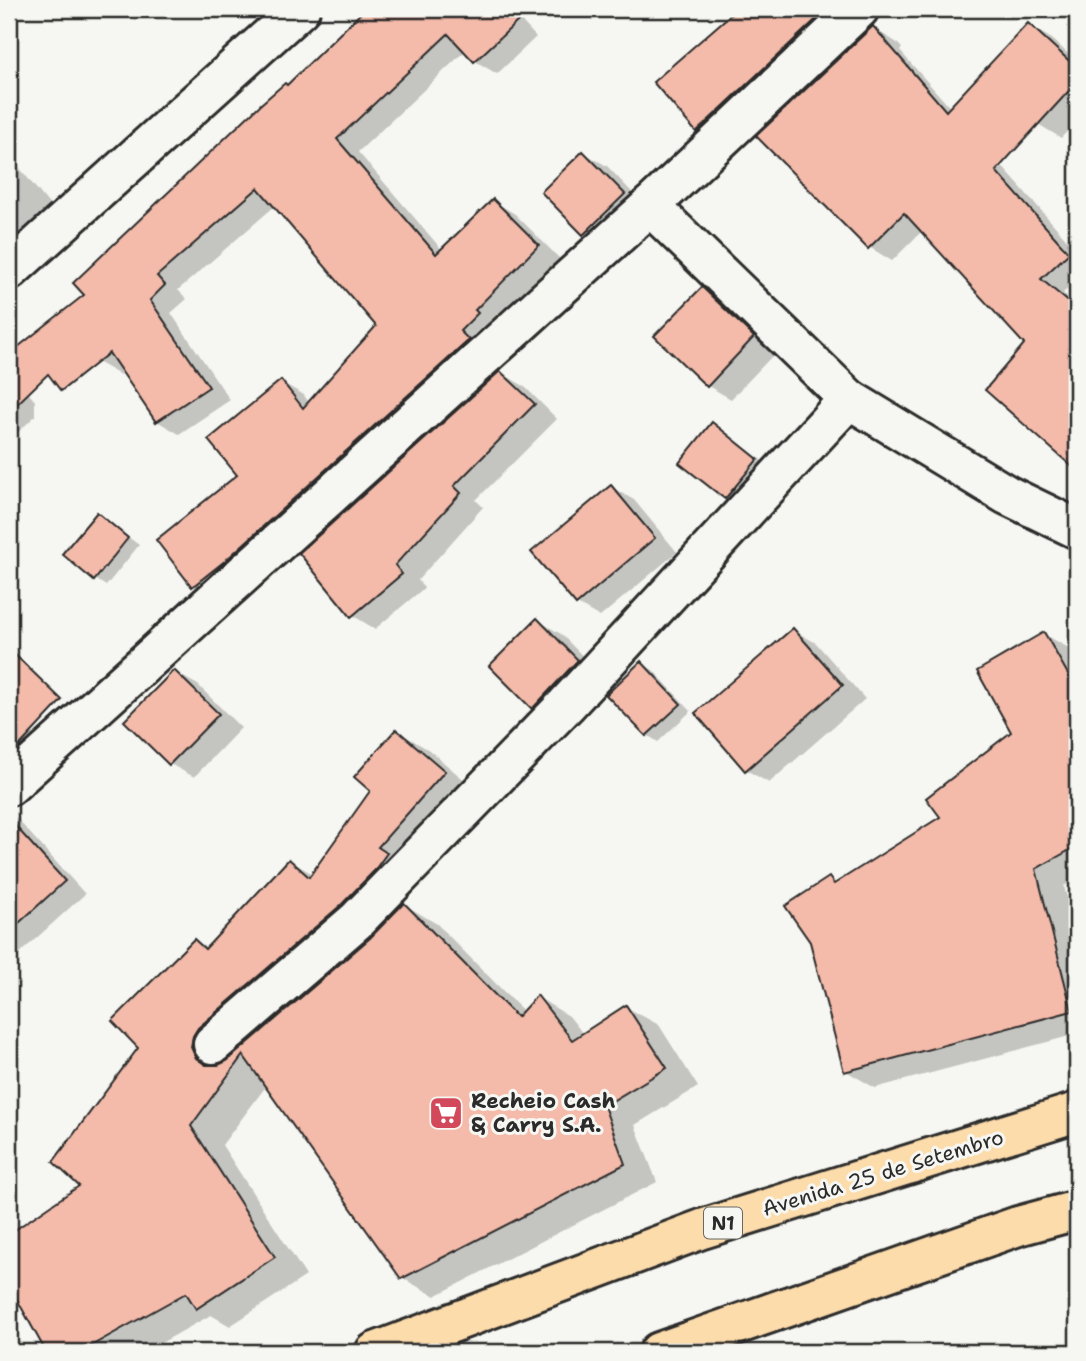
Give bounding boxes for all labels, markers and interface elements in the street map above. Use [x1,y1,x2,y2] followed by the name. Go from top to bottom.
[471,1087,616,1139] place label: Recheio Cash & Carry S.A.
[427,1094,465,1132] supermarket icon: Recheio Cash & Carry S.A.
[759,1123,1007,1223] street label: Avenida 25 de Setembro
[704,1208,742,1238] road number: N1

